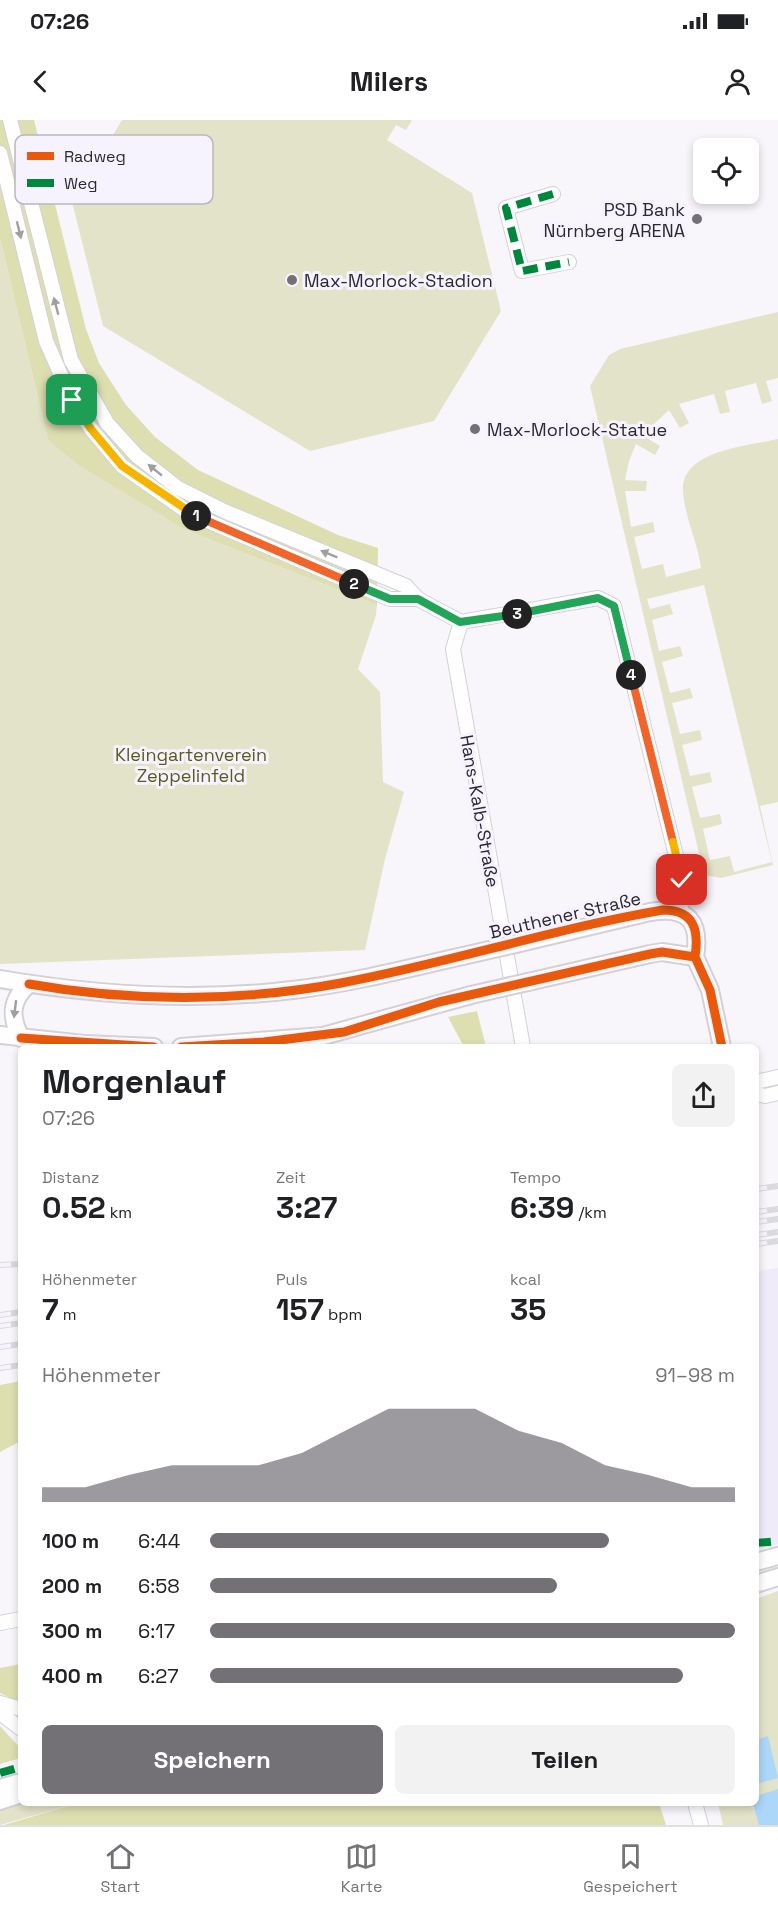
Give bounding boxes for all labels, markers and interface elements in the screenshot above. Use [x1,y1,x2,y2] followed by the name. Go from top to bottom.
[30,7,89,35] text: 07:26
[350,64,428,99] text: Milers
[24,65,57,98] icon: back
[721,65,754,98] icon: person
[15,135,213,204] legend
[693,138,759,204] map controls
[693,138,759,204] button: locate
[64,146,126,167] text: Radweg
[64,173,98,194] text: Weg
[543,198,685,242] place label: PSD Bank Nürnberg ARENA
[690,212,704,226] marker: PSD Bank Nürnberg ARENA
[14,221,24,239] one-way arrow
[304,269,493,292] place label: Max-Morlock-Stadion
[285,273,299,287] marker: Max-Morlock-Stadion
[51,297,61,316] one-way arrow
[46,374,97,425] pin
[55,383,88,416] icon: arrive
[487,418,667,441] place label: Max-Morlock-Statue
[468,422,482,436] marker: Max-Morlock-Statue
[147,463,163,476] one-way arrow
[181,501,211,531] pin: 1
[192,505,200,526] text: 1
[320,549,338,559] one-way arrow
[339,569,369,599] pin: 2
[349,573,359,594] text: 2
[502,599,532,629] pin: 3
[512,603,522,624] text: 3
[616,660,646,690] pin: 4
[626,664,636,685] text: 4
[455,733,505,889] street label: Hans-Kalb-Straße
[115,743,267,787] park label: Kleingartenverein Zeppelinfeld
[656,854,707,905] pin
[665,863,698,896] icon: check
[487,886,643,944] street label: Beuthener Straße
[10,1000,19,1019] one-way arrow
[42,1061,226,1103] text: Morgenlauf
[672,1064,735,1127] button: share
[42,1105,95,1131] text: 07:26
[42,1167,99,1188] text: Distanz
[276,1167,306,1188] text: Zeit
[510,1167,561,1188] text: Tempo
[42,1188,106,1227] text: 0.52
[276,1188,337,1227] text: 3:27
[510,1188,574,1227] text: 6:39
[106,1202,132,1223] text: km
[574,1202,607,1223] text: /km
[42,1269,137,1290] text: Höhenmeter
[276,1269,308,1290] text: Puls
[510,1269,541,1290] text: kcal
[42,1290,59,1329] text: 7
[276,1290,324,1329] text: 157
[510,1290,546,1329] text: 35
[59,1304,77,1325] text: m
[324,1304,362,1325] text: bpm
[42,1362,161,1388] text: Höhenmeter
[655,1362,735,1388] text: 91–98 m
[42,1528,99,1554] text: 100 m
[138,1528,180,1554] text: 6:44
[42,1573,102,1599] text: 200 m
[138,1573,180,1599] text: 6:58
[42,1618,102,1644] text: 300 m
[138,1618,175,1644] text: 6:17
[42,1663,103,1689] text: 400 m
[138,1663,178,1689] text: 6:27
[42,1725,383,1794] button: Speichern
[395,1725,735,1794] button: Teilen
[100,1840,140,1897] tab: Start
[341,1840,382,1897] tab: Karte
[583,1840,678,1897] tab: Gespeichert

